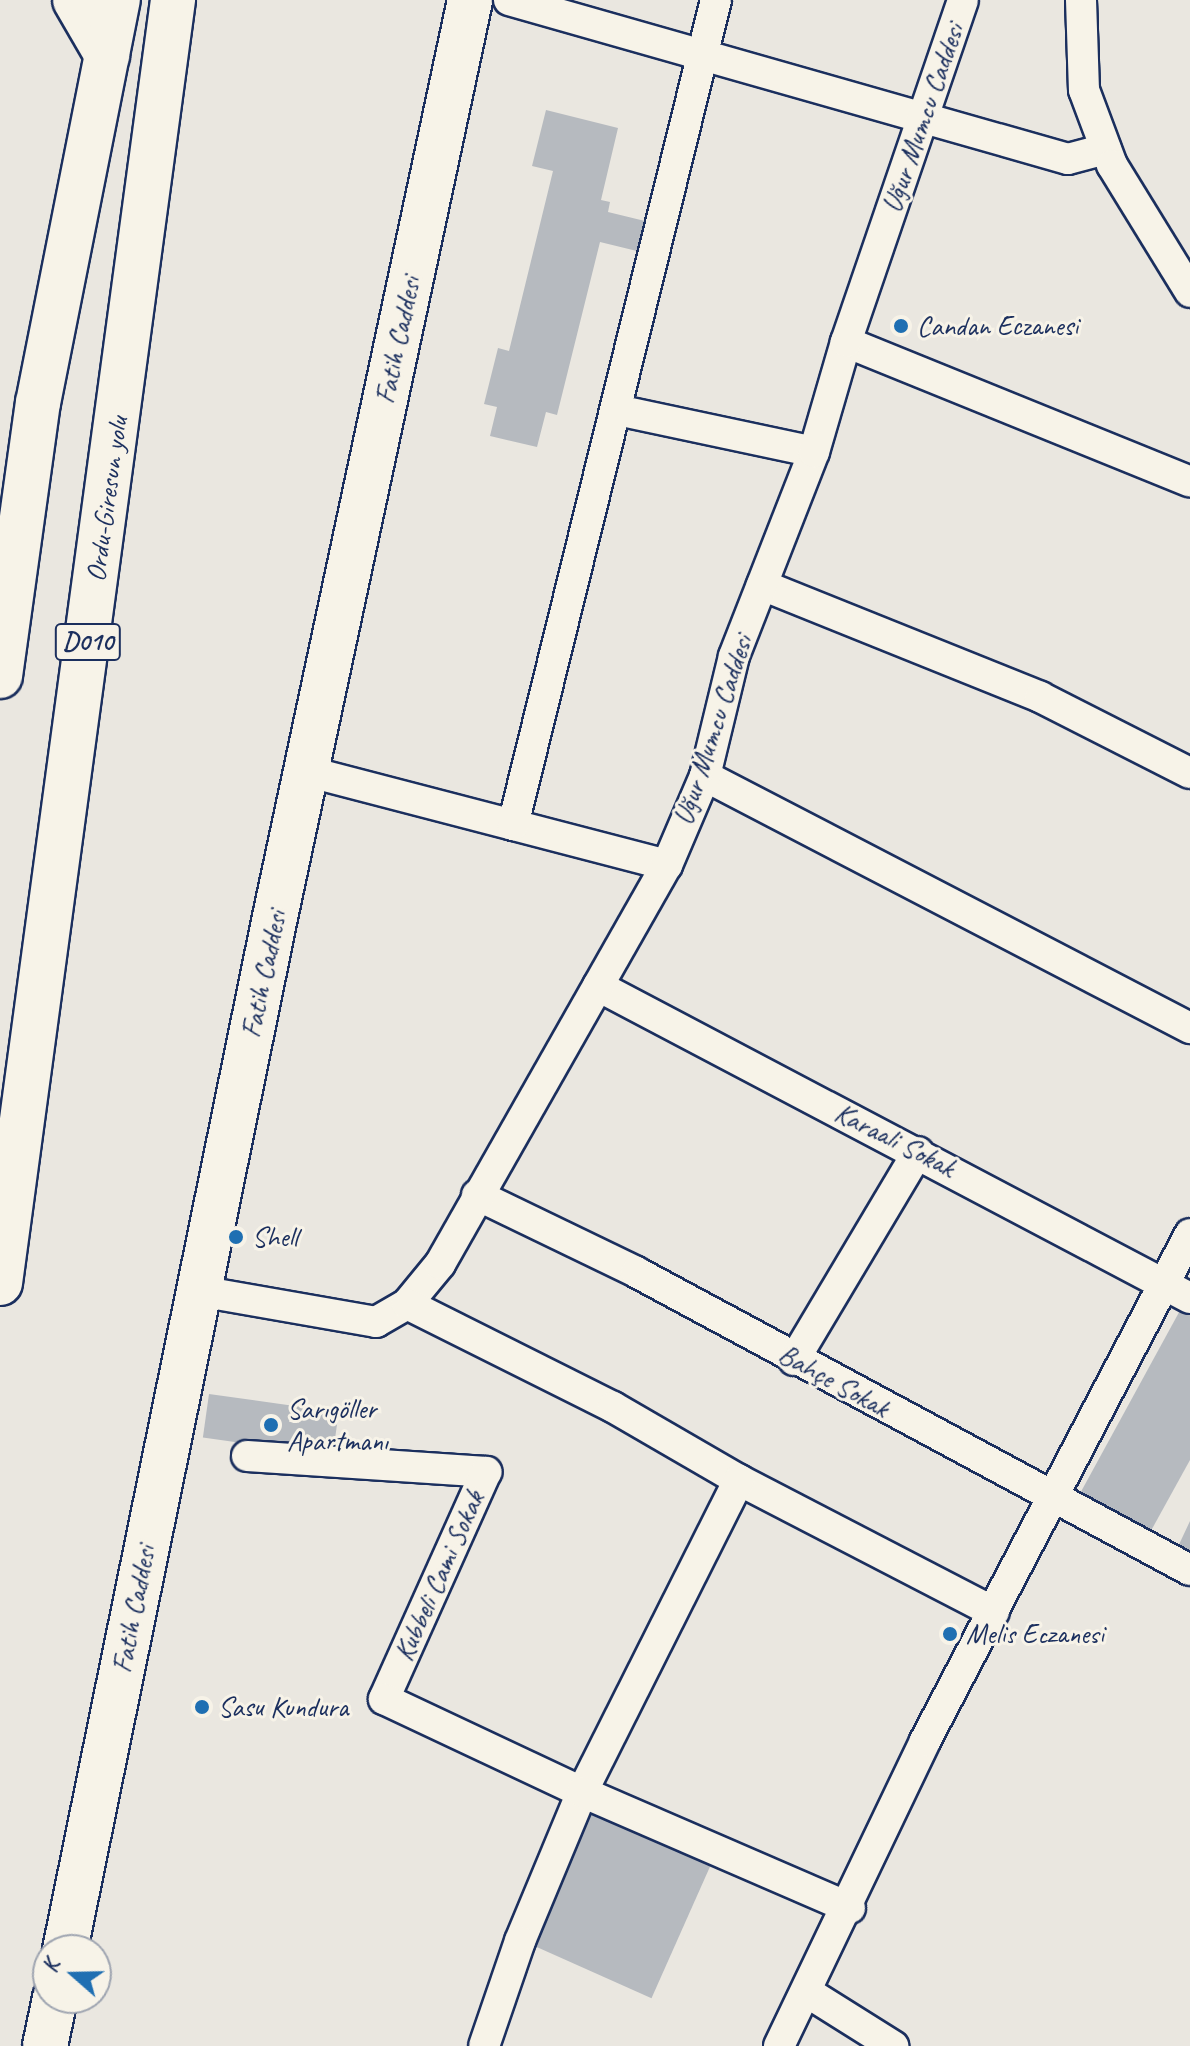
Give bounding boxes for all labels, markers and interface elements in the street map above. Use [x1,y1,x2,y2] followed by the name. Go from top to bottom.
[875,20,971,216] street label: Uğur Mumcu Caddesi
[368,273,428,407] street label: Fatih Caddesi
[917,309,1079,343] place label: Candan Eczanesi
[892,317,910,335] marker: Candan Eczanesi
[79,414,135,584] street label: Ordu-Giresun yolu
[54,620,122,664] road number: D010
[667,632,759,828] street label: Uğur Mumcu Caddesi
[234,907,294,1041] street label: Fatih Caddesi
[830,1096,960,1184] street label: Karaali Sokak
[252,1220,298,1254] place label: Shell
[227,1228,245,1246] marker: Shell
[773,1337,895,1425] street label: Bahçe Sokak
[287,1392,388,1458] place label: Sarıgöller Apartmanı
[262,1416,280,1434] marker: Sarıgöller Apartmanı
[387,1487,491,1665] street label: Kubbeli Cami Sokak
[105,1542,163,1676] street label: Fatih Caddesi
[966,1617,1104,1651] place label: Melis Eczanesi
[941,1625,959,1643] marker: Melis Eczanesi
[218,1690,348,1724] place label: Sasu Kundura
[193,1698,211,1716] marker: Sasu Kundura
[32,1934,112,2014] north arrow
[36,1956,66,1977] text: K

